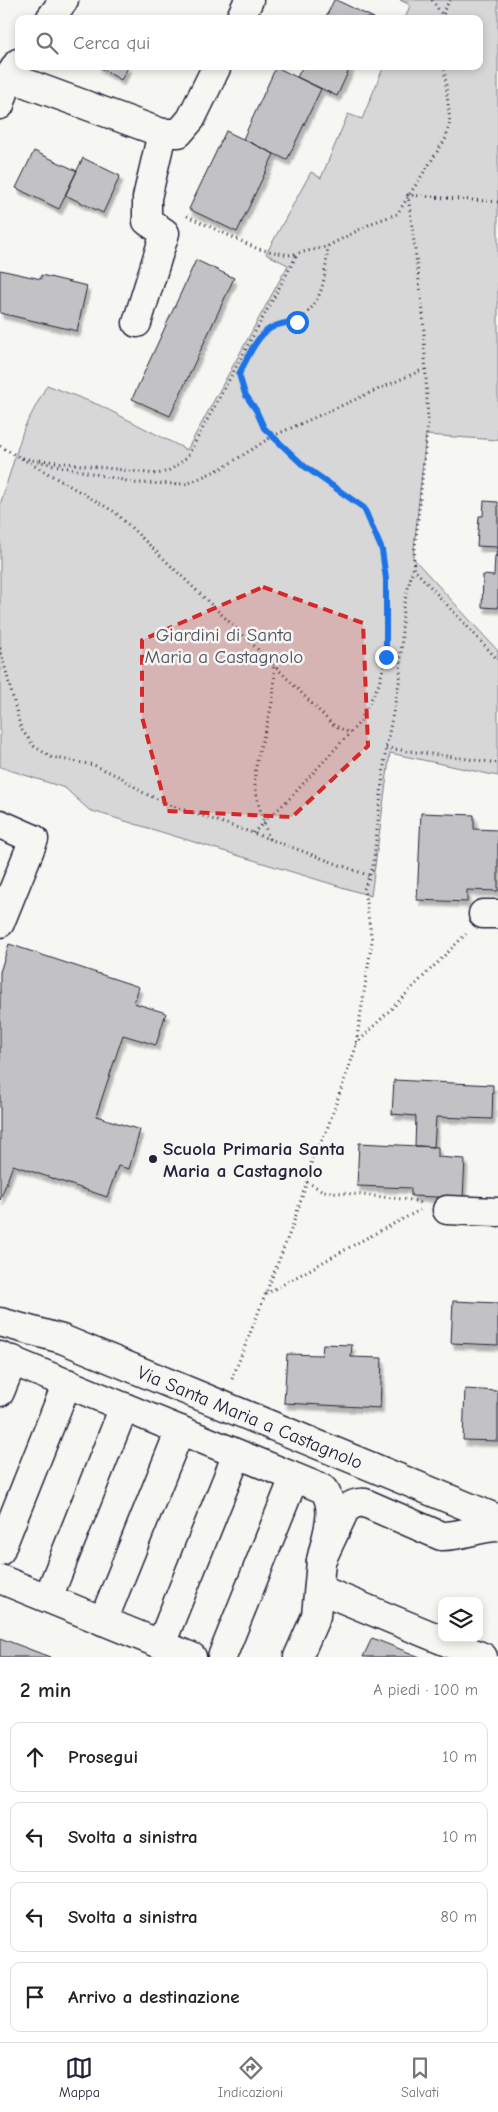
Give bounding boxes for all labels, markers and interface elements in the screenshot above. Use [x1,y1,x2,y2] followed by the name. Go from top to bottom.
[15,15,483,70] search box
[33,29,61,57] icon: search
[73,32,150,54] text: Cerca qui
[286,311,309,334] route start
[145,624,303,668] park label: Giardini di Santa Maria a Castagnolo
[375,646,398,669] route end
[163,1138,345,1182] place label: Scuola Primaria Santa Maria a Castagnolo
[147,1153,159,1165] marker: Scuola Primaria Santa Maria a Castagnolo
[134,1361,366,1474] street label: Via Santa Maria a Castagnolo
[438,1597,483,1642] map controls
[438,1597,483,1642] button: layers
[20,1678,71,1702] text: 2 min
[373,1681,478,1699] text: A piedi · 100 m
[21,1743,49,1771] icon: ahead
[68,1746,138,1768] text: Prosegui
[442,1748,477,1766] text: 10 m
[21,1823,49,1851] icon: left
[68,1826,198,1848] text: Svolta a sinistra
[442,1828,477,1846] text: 10 m
[21,1903,49,1931] icon: left
[68,1906,198,1928] text: Svolta a sinistra
[440,1908,477,1926] text: 80 m
[21,1983,49,2011] icon: arrive
[68,1986,240,2008] text: Arrivo a destinazione
[59,2054,100,2101] tab: Mappa
[218,2054,283,2101] tab: Indicazioni
[401,2054,439,2101] tab: Salvati

